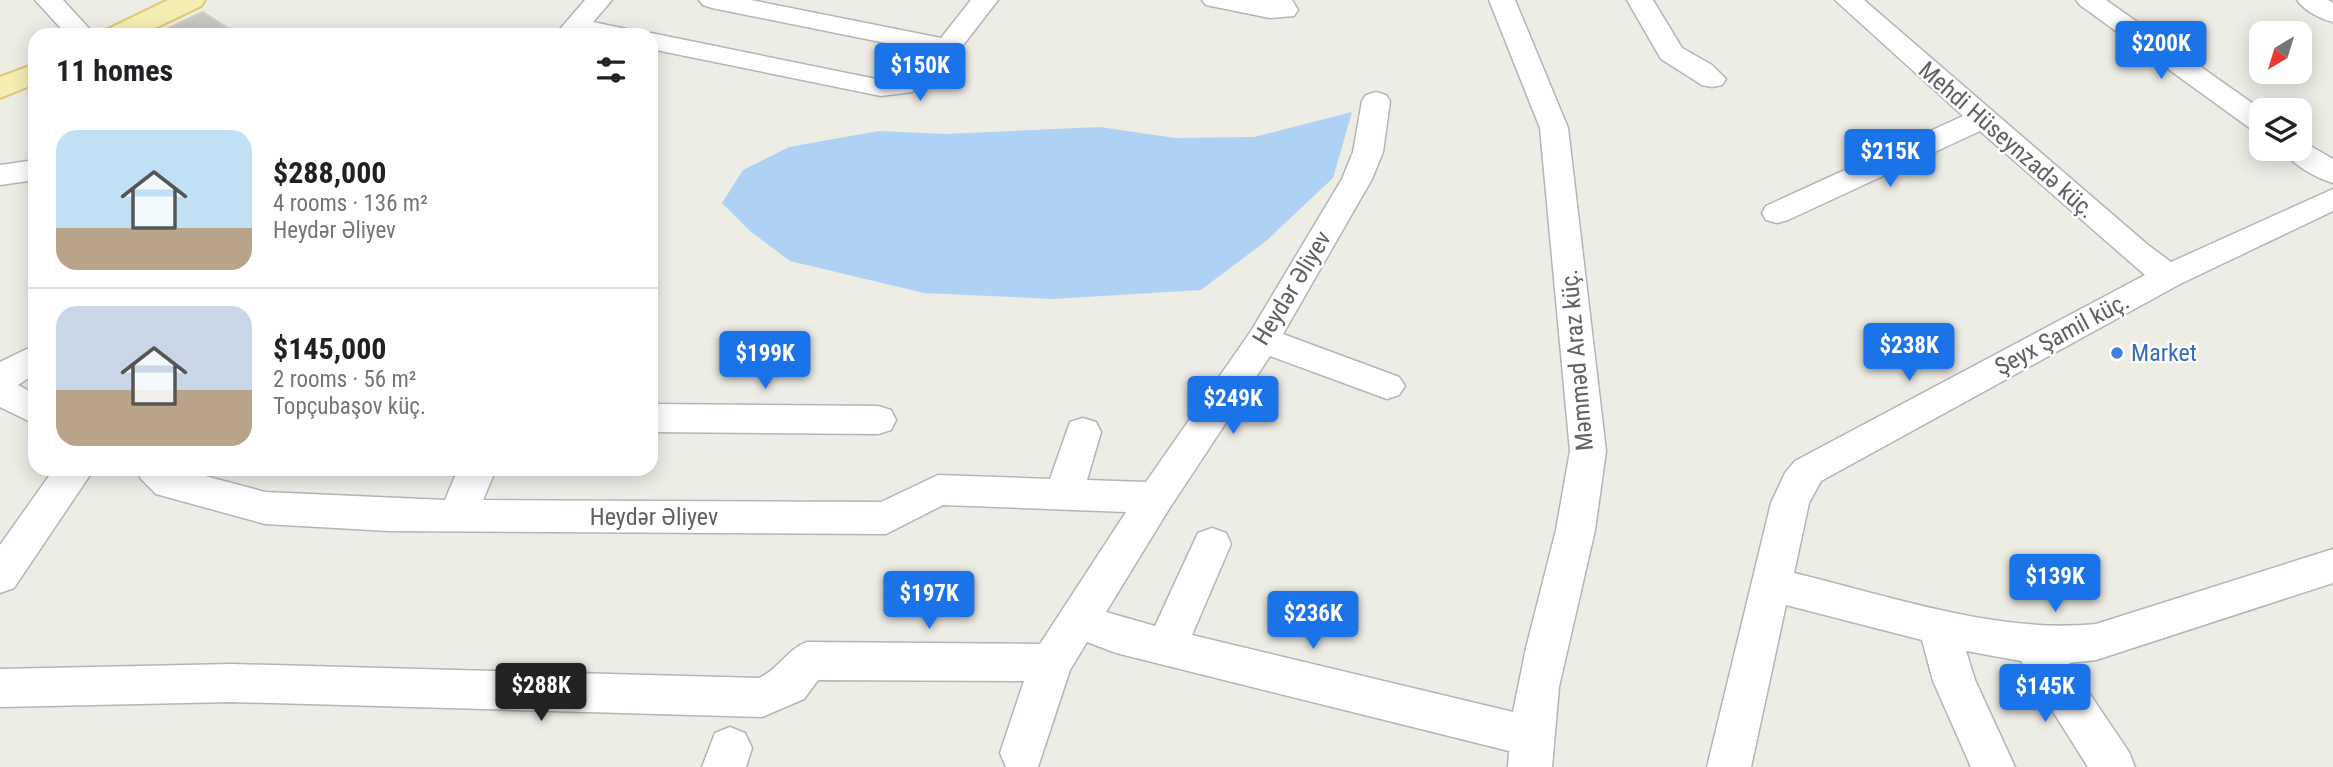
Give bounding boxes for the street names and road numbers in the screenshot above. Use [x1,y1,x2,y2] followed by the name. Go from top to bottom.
[1913,56,2101,224] street label: Mehdi Hüseynzadə küç.
[1247,226,1337,350] street label: Heydər Əliyev
[1555,268,1599,452] street label: Məmməd Araz küç.
[1990,287,2134,381] street label: Şeyx Şamil küç.
[590,503,718,531] street label: Heydər Əliyev

